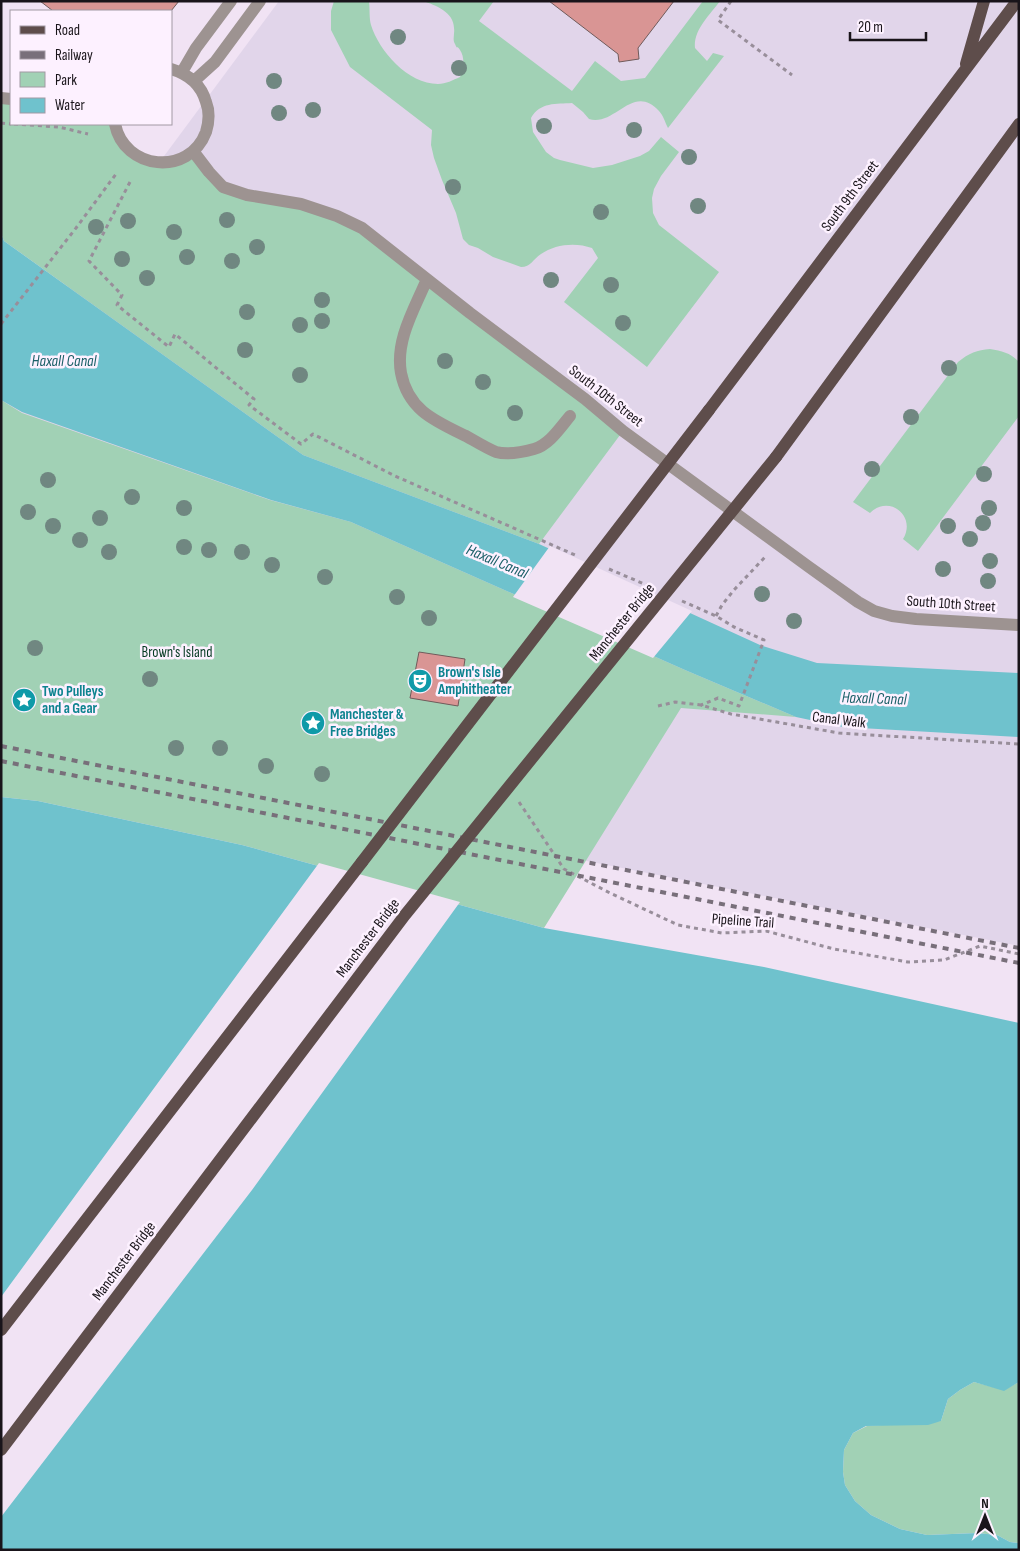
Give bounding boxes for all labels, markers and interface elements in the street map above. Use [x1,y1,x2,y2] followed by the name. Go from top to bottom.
[10,10,172,125] legend
[850,10,926,42] scale bar
[858,18,883,37] text: 20 m
[55,21,80,40] text: Road
[55,46,93,65] text: Railway
[55,71,77,90] text: Park
[55,96,86,115] text: Water
[817,156,883,235] street label: South 9th Street
[32,352,98,371] water label: Haxall Canal
[565,361,647,431] street label: South 10th Street
[463,541,532,584] water label: Haxall Canal
[585,579,659,665] street label: Manchester Bridge
[906,591,997,617] street label: South 10th Street
[142,643,212,662] park label: Brown's Island
[437,663,512,699] place label: Brown's Isle Amphitheater
[407,668,433,694] theatre icon: Brown's Isle Amphitheater
[42,682,104,718] place label: Two Pulleys and a Gear
[11,687,37,713] place icon: Two Pulleys and a Gear
[841,688,908,710] water label: Haxall Canal
[330,705,404,741] place label: Manchester & Free Bridges
[811,707,867,733] street label: Canal Walk
[300,710,326,736] place icon: Manchester & Free Bridges
[332,895,404,981] street label: Manchester Bridge
[711,909,775,933] street label: Pipeline Trail
[88,1218,160,1304] street label: Manchester Bridge
[960,1491,1010,1541] north arrow
[981,1495,989,1512] text: N

